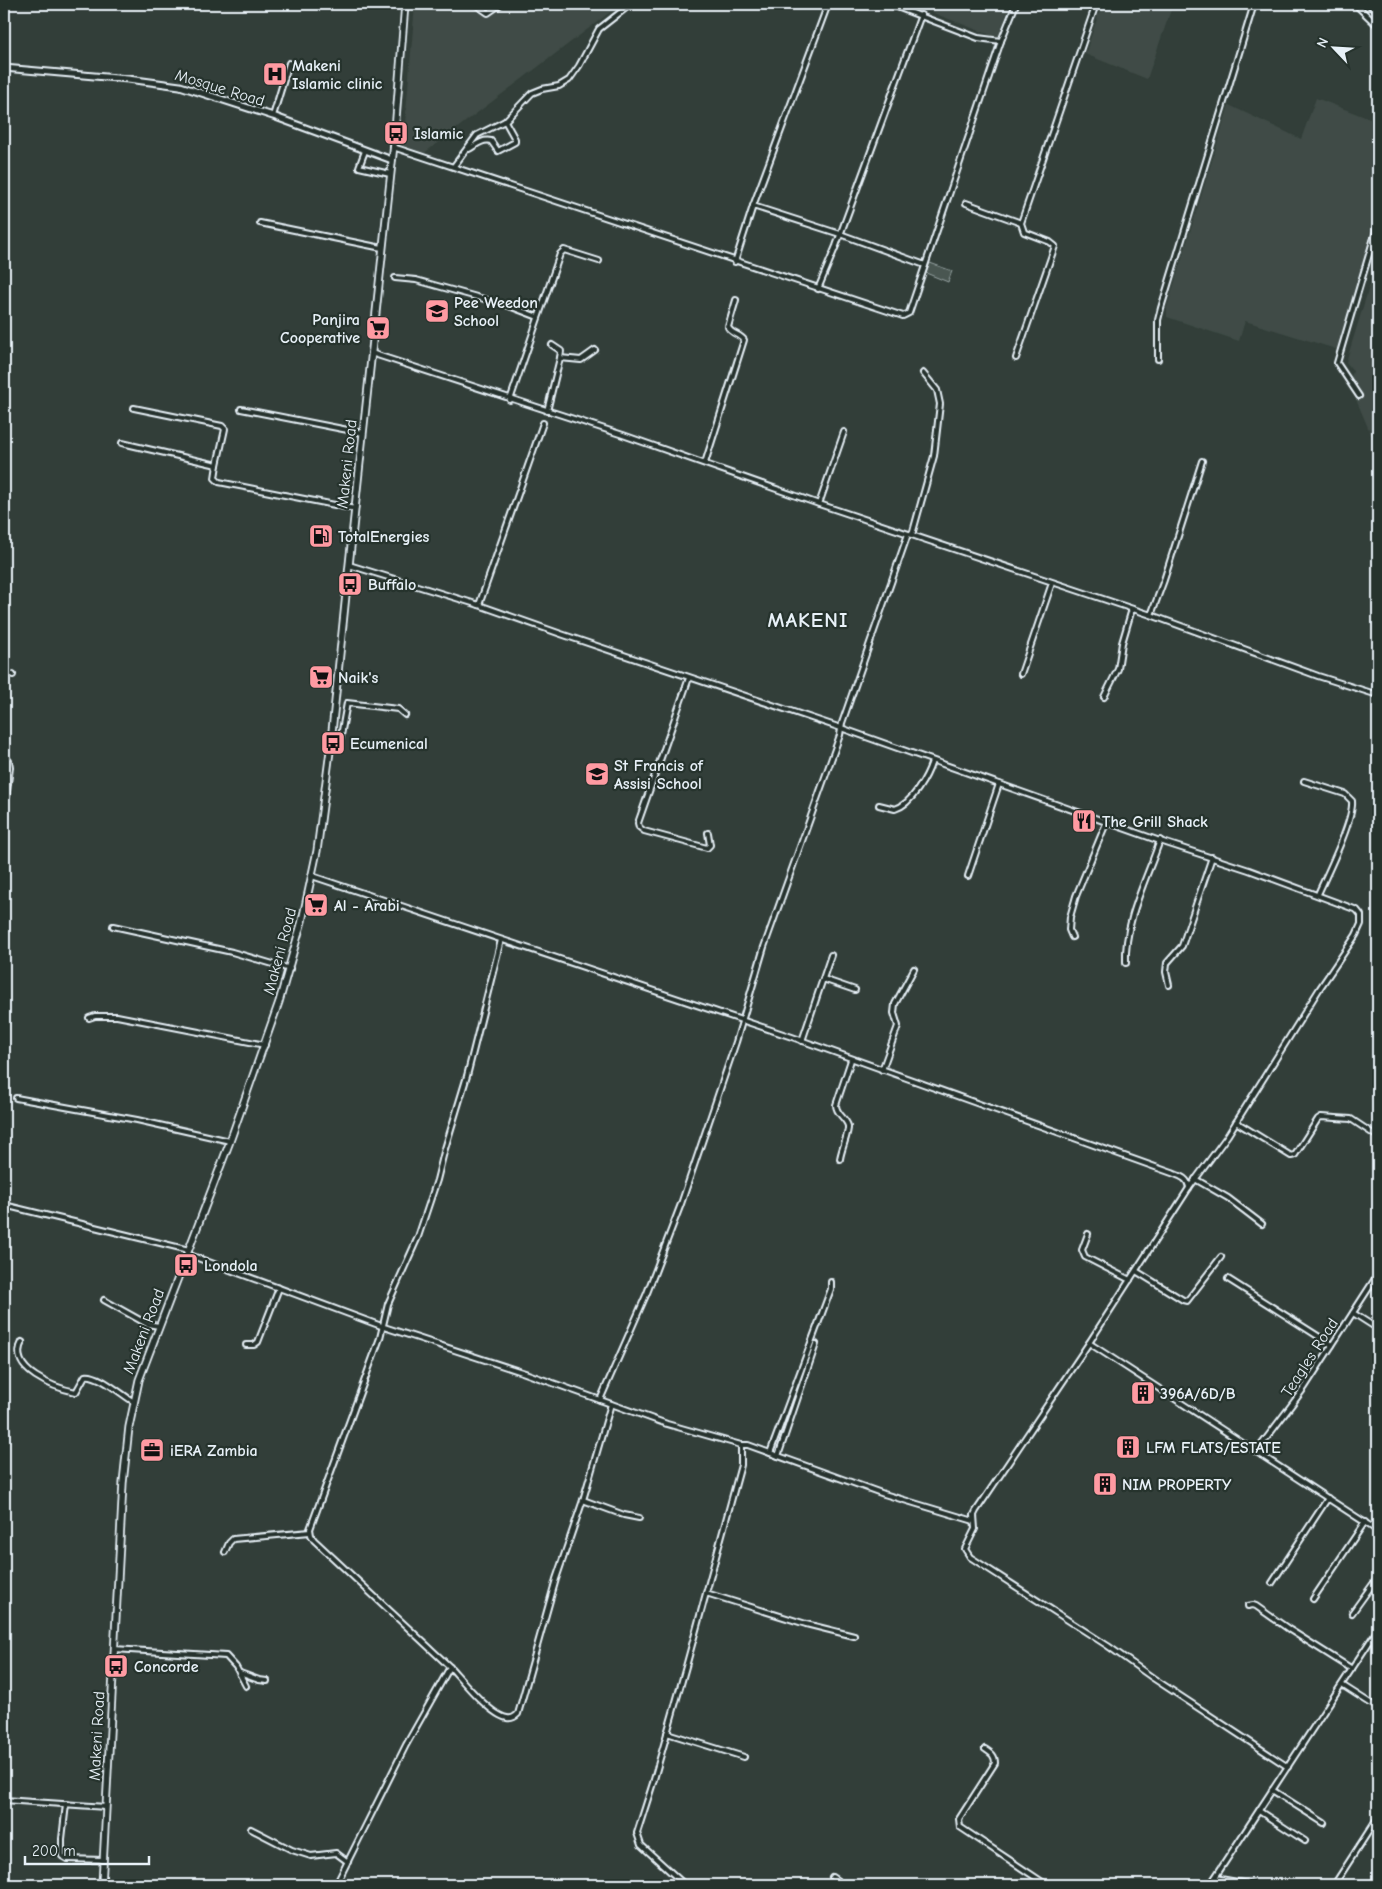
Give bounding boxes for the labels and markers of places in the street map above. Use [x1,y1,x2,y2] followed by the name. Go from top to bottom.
[292,57,383,93] place label: Makeni Islamic clinic
[262,61,288,87] hospital icon: Makeni Islamic clinic
[383,120,409,146] bus stop icon: Islamic
[414,125,464,143] place label: Islamic
[454,294,538,330] place label: Pee Weedon School
[424,298,450,324] school or university icon: Pee Weedon School
[280,311,360,347] place label: Panjira Cooperative
[365,315,391,341] supermarket icon: Panjira Cooperative
[308,523,334,549] fuel station icon: TotalEnergies
[338,528,430,546] place label: TotalEnergies
[337,571,363,597] bus stop icon: Buffalo
[368,576,416,594] place label: Buffalo
[308,664,334,690] supermarket icon: Naik's
[338,669,379,687] place label: Naik's
[320,730,346,756] bus stop icon: Ecumenical
[350,735,428,753] place label: Ecumenical
[614,757,704,793] place label: St Francis of Assisi School
[584,761,610,787] school or university icon: St Francis of Assisi School
[1071,808,1097,834] restaurant icon: The Grill Shack
[1102,813,1208,831] place label: The Grill Shack
[303,892,329,918] supermarket icon: Al - Arabi
[334,897,400,915] place label: Al - Arabi
[173,1252,199,1278] bus stop icon: Londola
[204,1257,258,1275] place label: Londola
[1130,1380,1156,1406] building icon: 396A/6D/B
[1160,1385,1236,1403] place label: 396A/6D/B
[1115,1434,1141,1460] building icon: LFM FLATS/ESTATE
[139,1437,165,1463] office icon: iERA Zambia
[1146,1439,1281,1457] place label: LFM FLATS/ESTATE
[170,1442,258,1460] place label: iERA Zambia
[1092,1471,1118,1497] building icon: NIM PROPERTY
[1122,1476,1232,1494] place label: NIM PROPERTY
[103,1653,129,1679] bus stop icon: Concorde
[134,1658,199,1676] place label: Concorde

